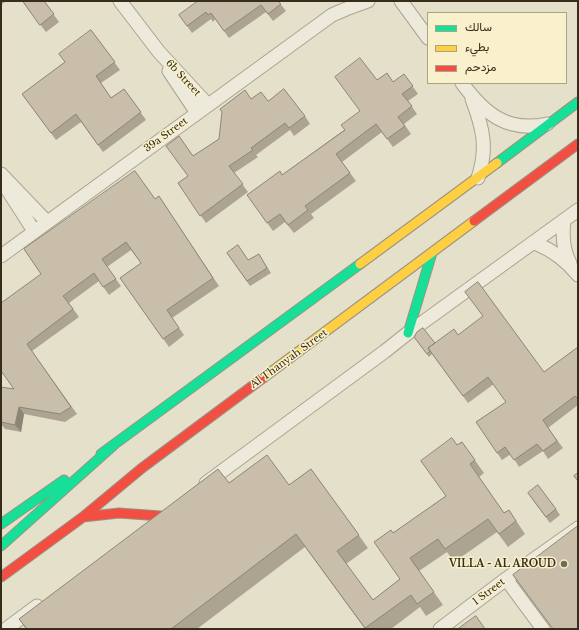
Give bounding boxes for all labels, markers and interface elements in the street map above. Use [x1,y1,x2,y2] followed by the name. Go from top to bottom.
[427,12,567,84] legend
[465,19,492,34] text: سالك
[465,39,489,54] text: بطيء
[163,57,203,99] street label: 6b Street
[465,59,496,74] text: مزدحم
[142,115,190,155] street label: 39a Street
[248,327,330,391] street label: Al Thanyah Street
[449,558,556,570] place label: VILLA - AL AROUD
[559,559,569,569] marker: VILLA - AL AROUD
[470,576,508,608] street label: 1 Street

